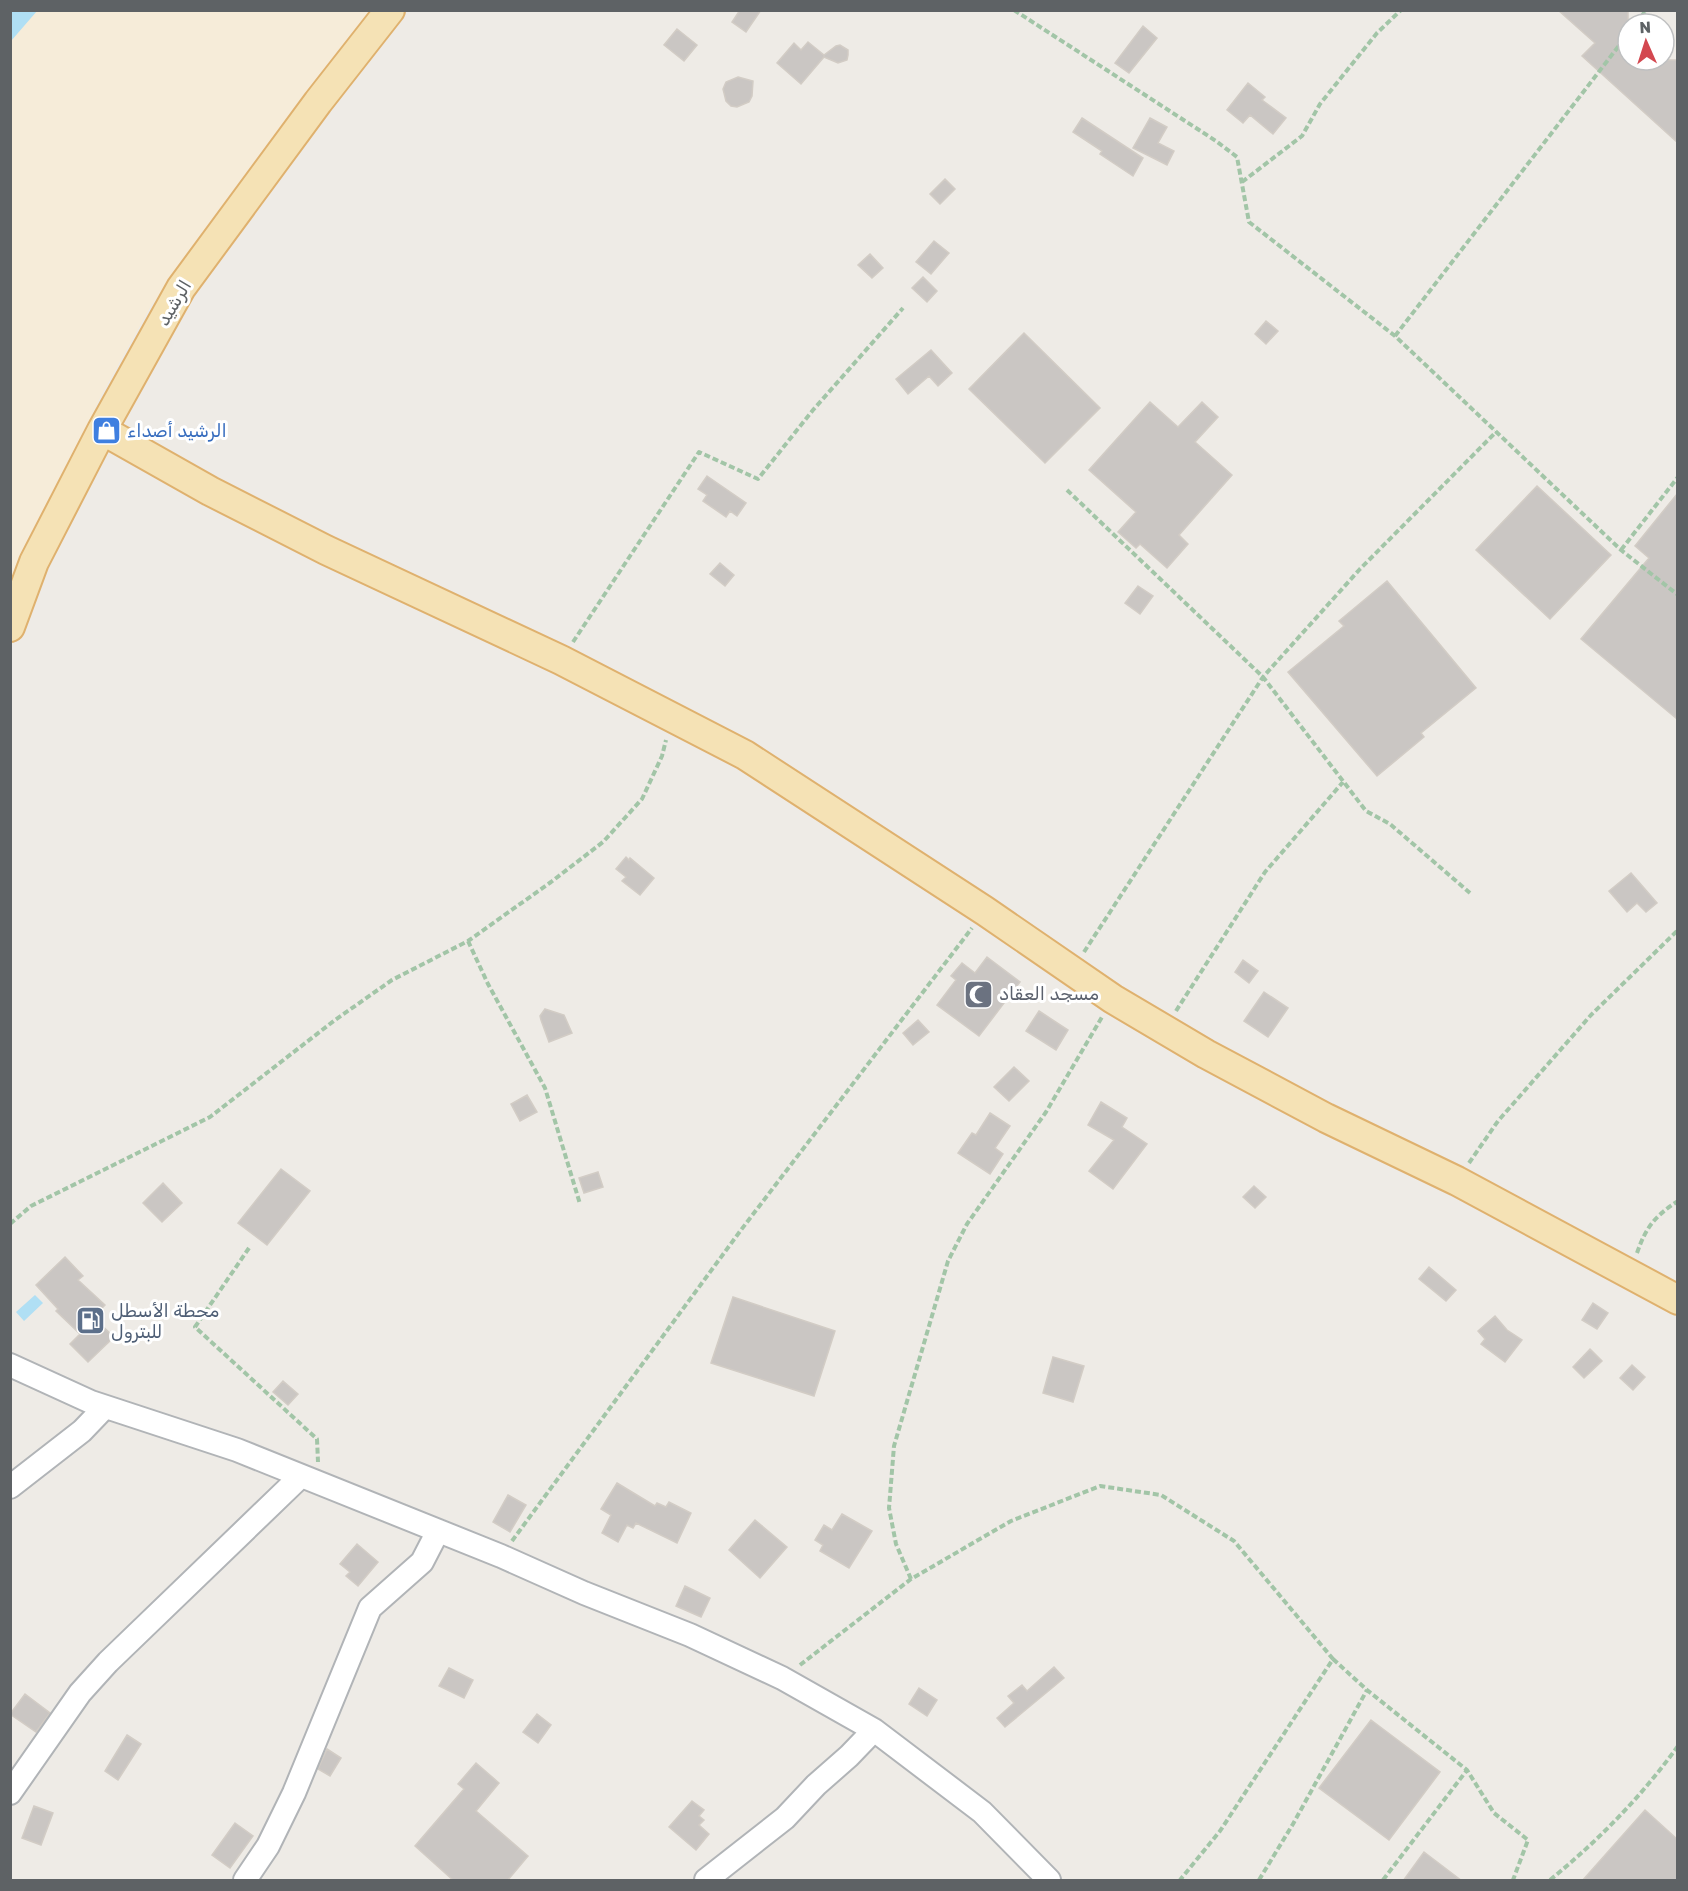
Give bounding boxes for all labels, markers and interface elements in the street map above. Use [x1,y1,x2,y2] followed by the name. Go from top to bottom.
[1616,12,1676,72] north arrow
[1639,18,1651,37] text: N
[152,276,196,330] street label: الرشيد
[90,415,122,447] shop icon: الرشيد أصداء
[127,420,227,442] place label: الرشيد أصداء
[962,978,994,1010] mosque icon: مسجد العقاد
[999,983,1099,1005] place label: مسجد العقاد
[111,1300,219,1343] place label: محطة الأسطل للبترول
[74,1305,106,1337] fuel station icon: محطة الأسطل للبترول

